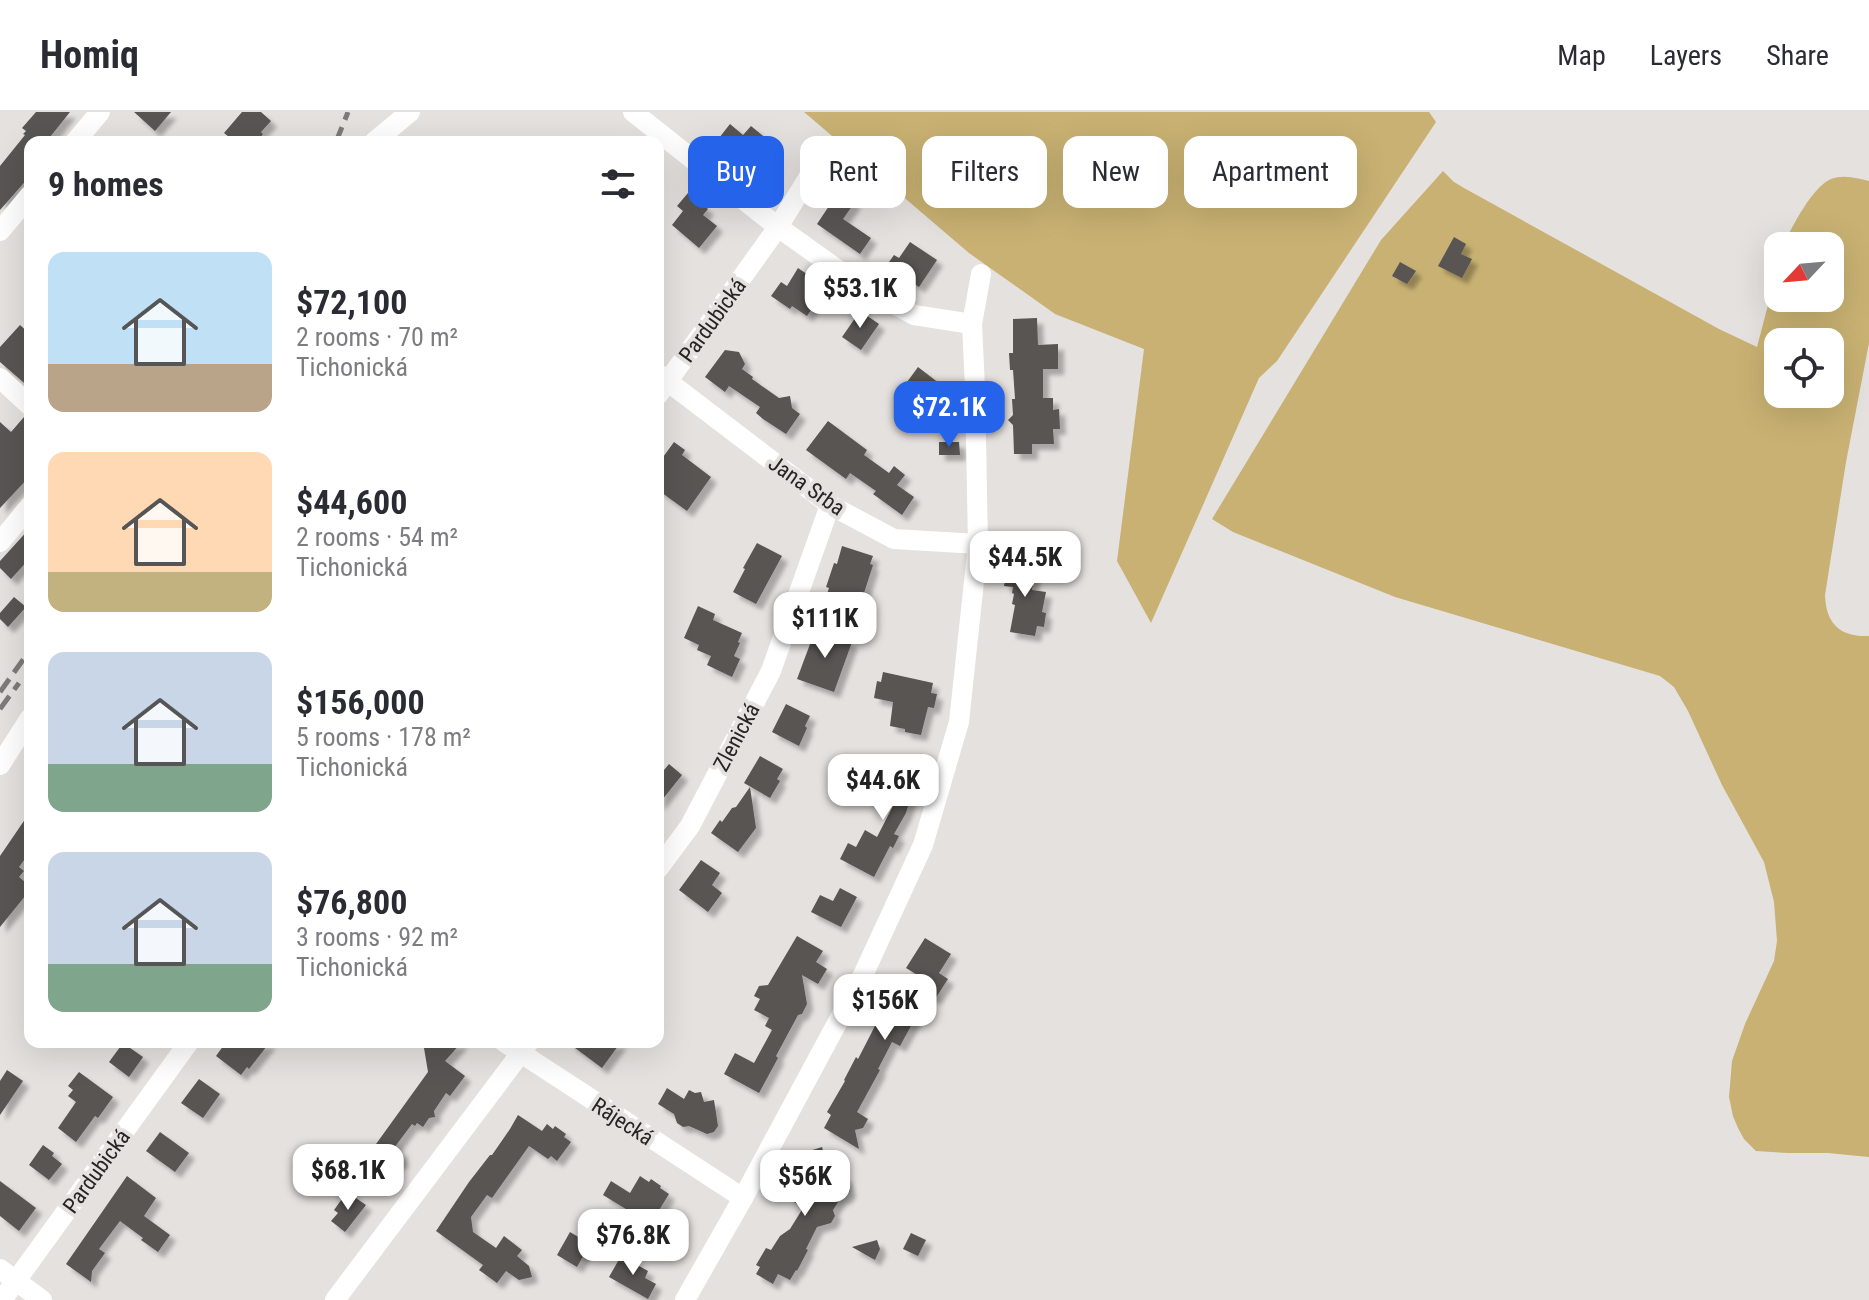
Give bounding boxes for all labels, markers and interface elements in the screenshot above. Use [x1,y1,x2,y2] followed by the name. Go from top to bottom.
[40,33,139,77] text: Homiq
[1557,39,1606,72] text: Map
[1650,39,1722,72] text: Layers
[1766,39,1829,72] text: Share
[688,136,784,208] chip: Buy
[800,136,906,208] chip: Rent
[922,136,1047,208] chip: Filters
[1063,136,1168,208] chip: New
[1184,136,1357,208] chip: Apartment
[596,162,640,206] icon: filters
[48,164,164,204] text: 9 homes
[1764,232,1844,312] north arrow
[1764,232,1844,408] map controls
[795,262,925,330] pin: $53.1K
[823,273,897,303] text: $53.1K
[674,274,751,367] street label: Pardubická
[296,282,407,322] text: $72,100
[112,284,208,380] icon: home
[296,322,458,352] text: 2 rooms · 70 m²
[1764,328,1844,408] button: locate
[296,352,408,382] text: Tichonická
[884,381,1014,449] pin: $72.1K
[912,392,986,422] text: $72.1K
[764,450,849,521] street label: Jana Srba
[296,482,407,522] text: $44,600
[112,484,208,580] icon: home
[296,522,458,552] text: 2 rooms · 54 m²
[960,531,1090,599] pin: $44.5K
[988,542,1062,572] text: $44.5K
[296,552,408,582] text: Tichonická
[769,592,881,660] pin: $111K
[792,603,858,633] text: $111K
[296,682,425,722] text: $156,000
[112,684,208,780] icon: home
[708,699,765,775] street label: Zlenická
[296,722,471,752] text: 5 rooms · 178 m²
[296,752,408,782] text: Tichonická
[818,754,948,822] pin: $44.6K
[846,765,920,795] text: $44.6K
[296,882,407,922] text: $76,800
[112,884,208,980] icon: home
[296,922,458,952] text: 3 rooms · 92 m²
[296,952,408,982] text: Tichonická
[829,974,941,1042] pin: $156K
[852,985,918,1015] text: $156K
[587,1092,658,1150] street label: Rájecká
[58,1125,135,1218] street label: Pardubická
[283,1144,413,1212] pin: $68.1K
[758,1150,852,1218] pin: $56K
[311,1155,385,1185] text: $68.1K
[778,1161,832,1191] text: $56K
[568,1209,698,1277] pin: $76.8K
[596,1220,670,1250] text: $76.8K

